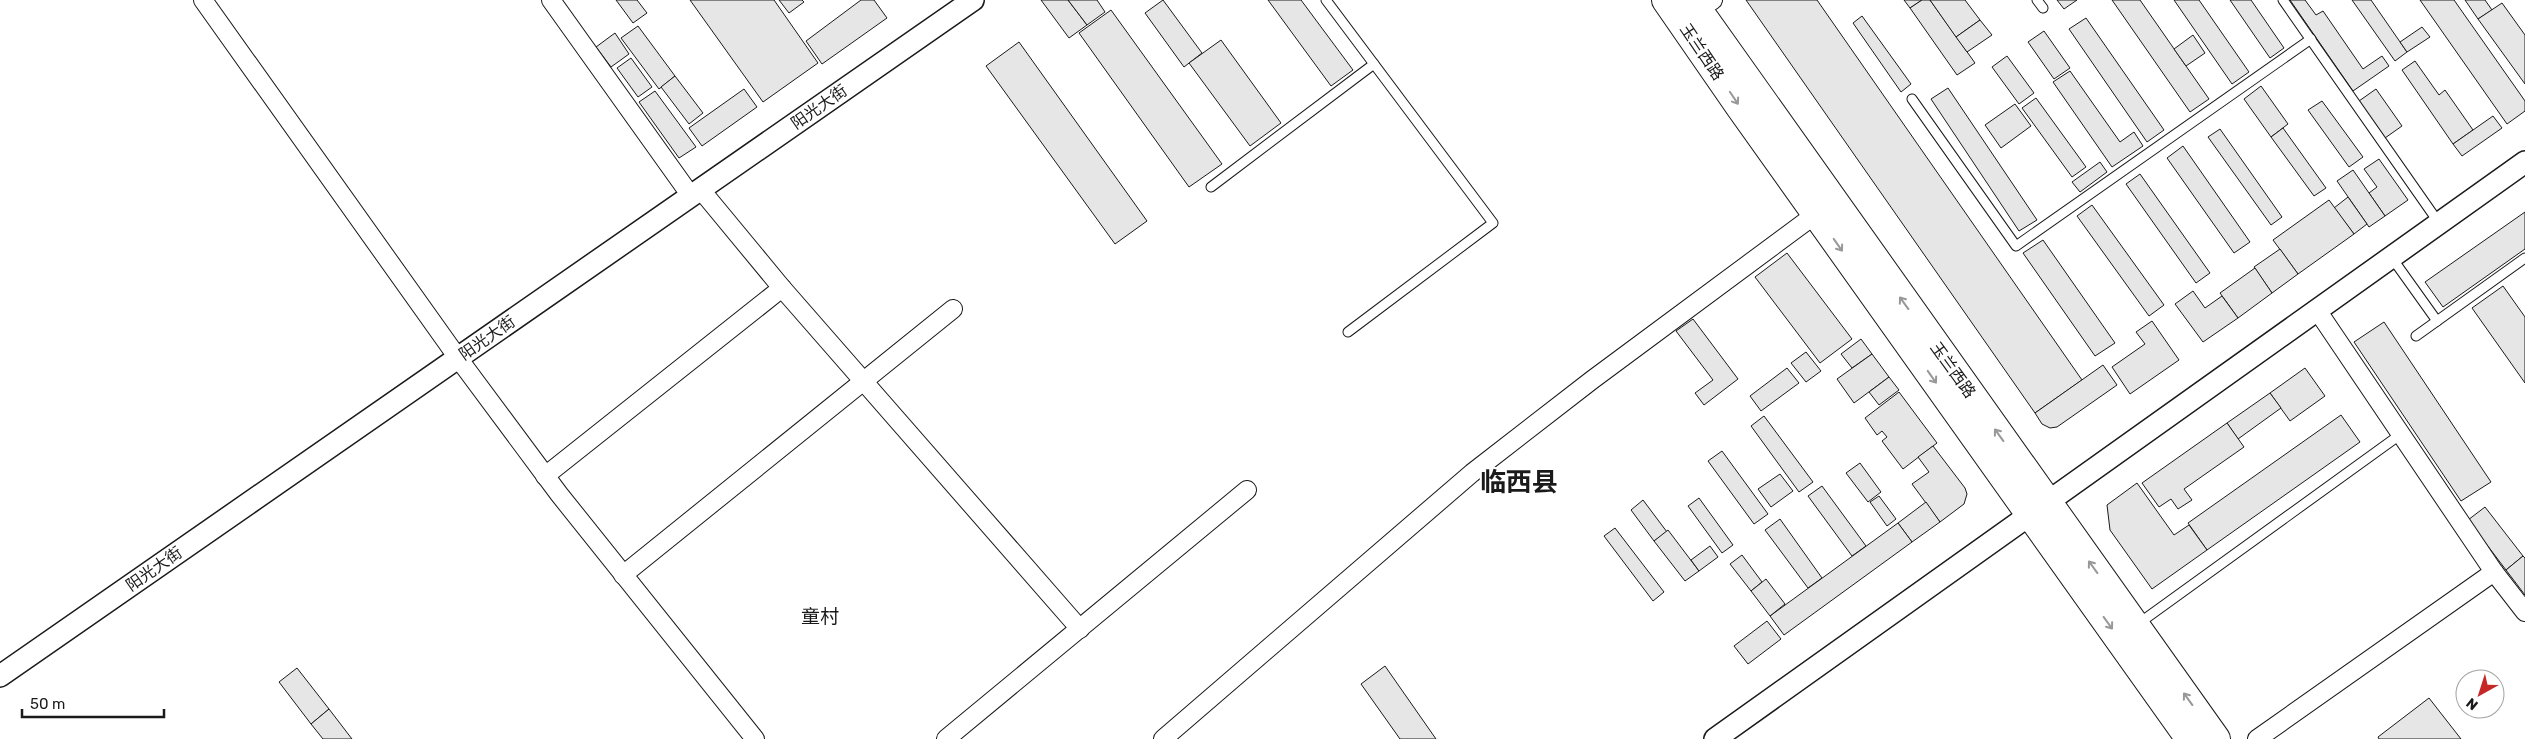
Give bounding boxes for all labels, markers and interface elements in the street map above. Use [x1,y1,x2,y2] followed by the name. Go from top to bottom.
[1676,20,1728,84] street label: 玉兰西路
[787,81,851,133] street label: 阳光大街
[1729,91,1739,105] one-way arrow
[1833,238,1843,252] one-way arrow
[1899,296,1910,310] one-way arrow
[455,312,519,364] street label: 阳光大街
[1927,339,1979,401] street label: 玉兰西路
[1927,370,1937,384] one-way arrow
[1994,428,2004,442] one-way arrow
[1480,467,1558,498] district label: 临西县
[122,543,186,595] street label: 阳光大街
[2088,560,2098,574] one-way arrow
[801,605,839,628] district label: 童村
[2103,616,2113,630] one-way arrow
[2455,669,2505,719] north arrow
[22,686,165,718] scale bar
[2183,692,2193,706] one-way arrow
[2463,694,2481,713] text: N
[30,695,65,713] text: 50 m

